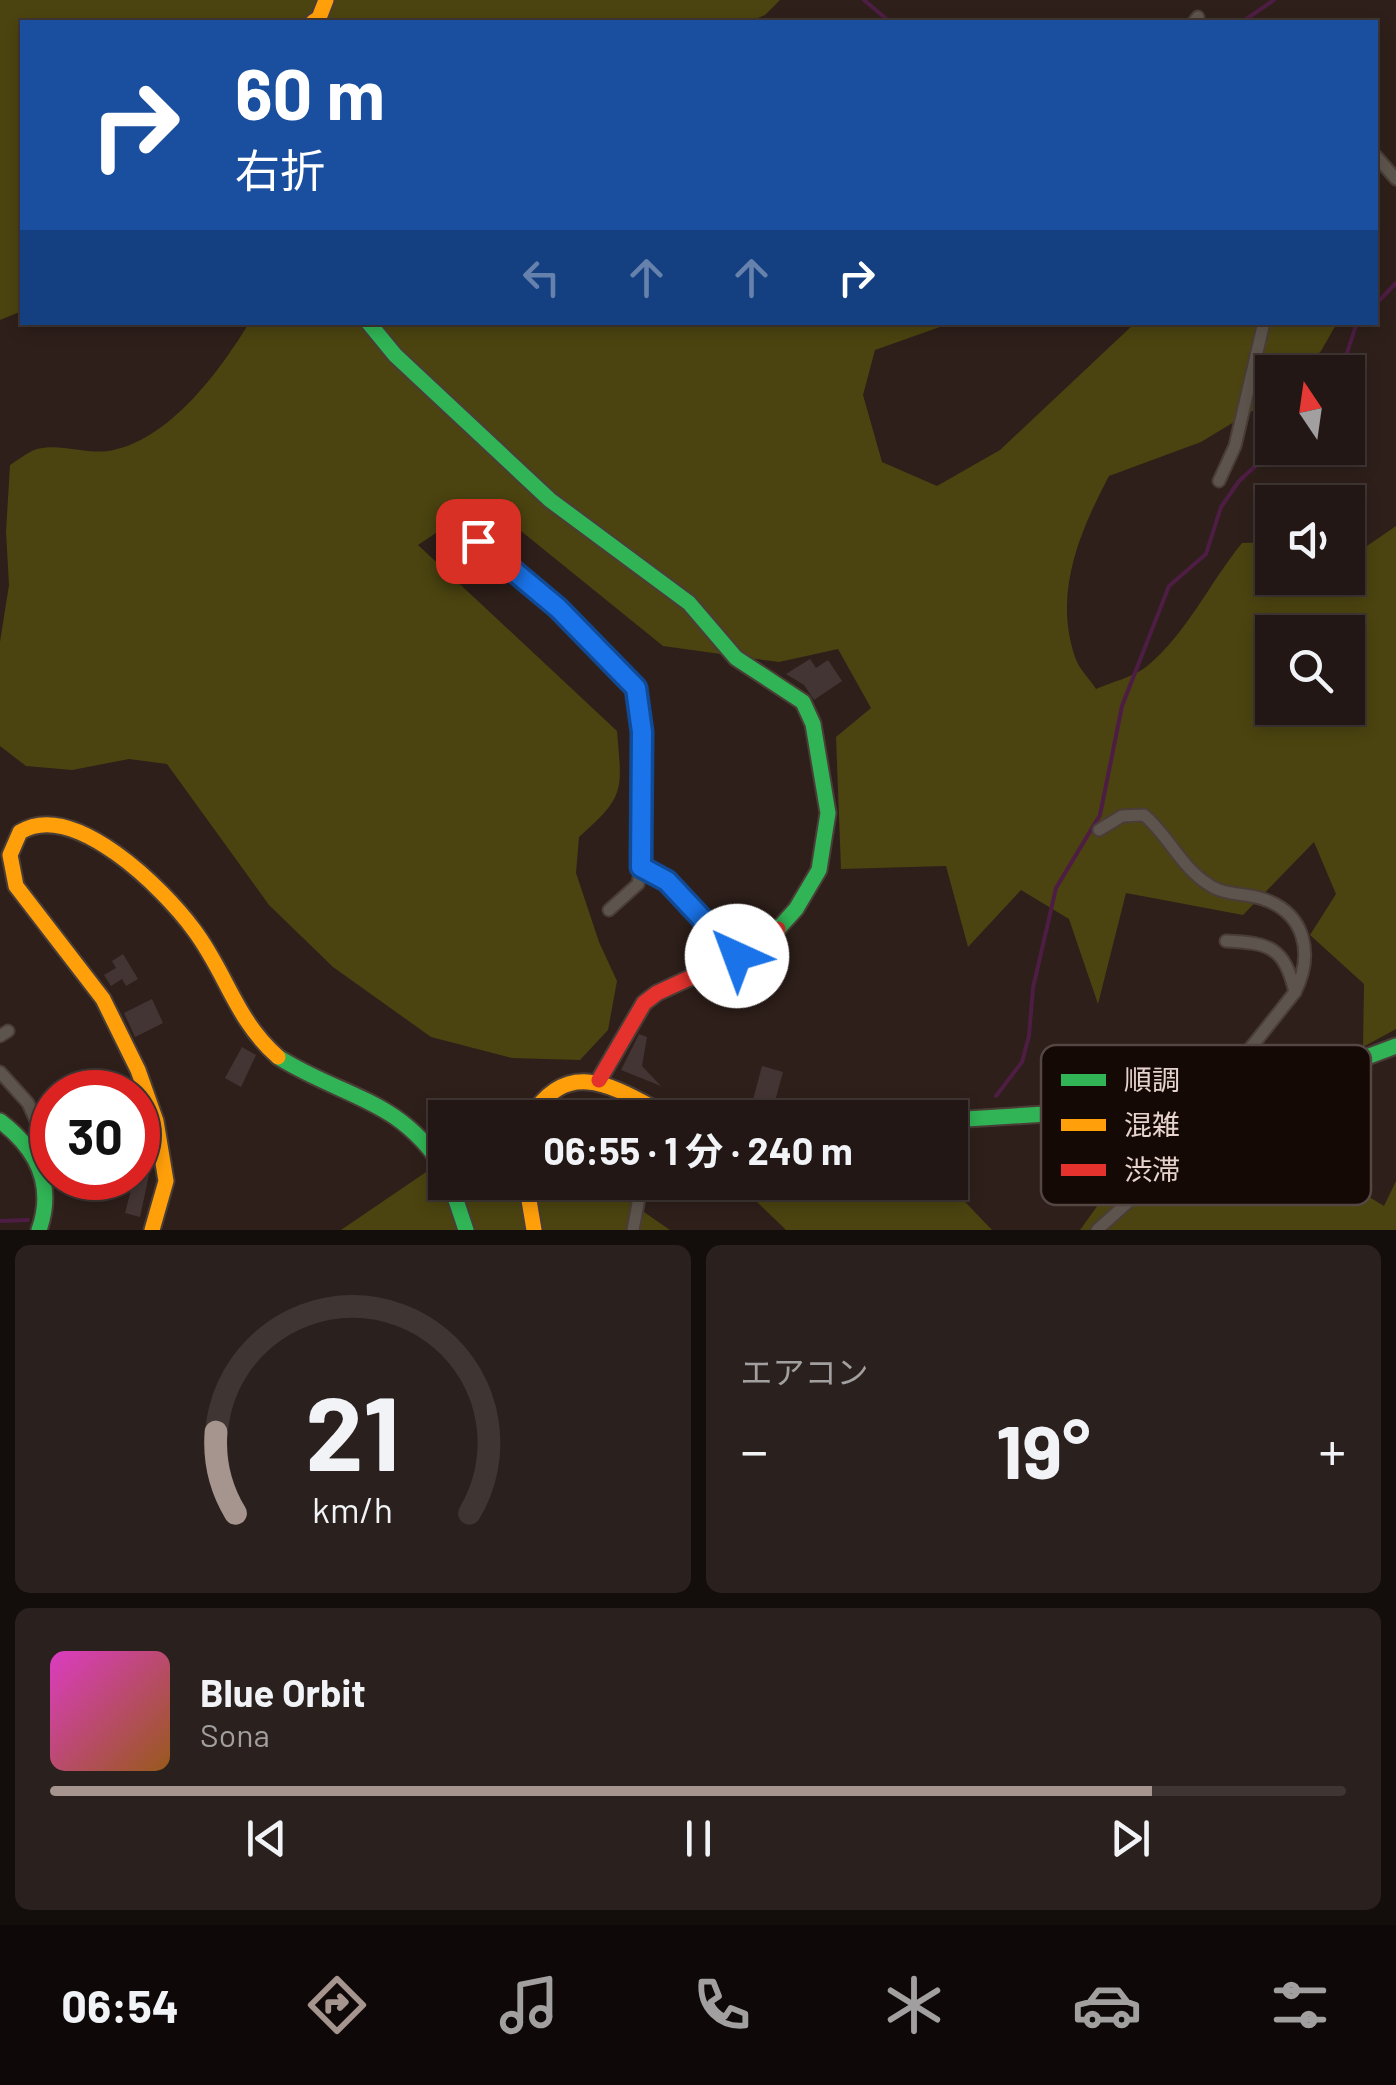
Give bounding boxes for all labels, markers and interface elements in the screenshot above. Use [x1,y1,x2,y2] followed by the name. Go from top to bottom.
[235,50,385,134] text: 60 m
[70,60,200,190] icon: right
[235,142,325,196] text: 右折
[514,250,569,305] icon: left
[619,250,674,305] icon: ahead
[724,250,779,305] icon: ahead
[829,250,884,305] icon: right
[1255,355,1365,465] north arrow
[1255,355,1365,725] map controls
[1255,485,1365,595] button: sound
[436,499,521,584] pin
[451,514,506,569] icon: arrive
[1255,615,1365,725] button: search
[685,904,789,1008] position arrow
[1041,1045,1371,1205] legend
[1124,1062,1180,1096] text: 順調
[30,1070,160,1200] speed limit sign: 30
[1124,1107,1180,1141] text: 混雑
[543,1127,853,1173] text: 06:55 · 1 分 · 240 m
[1124,1152,1180,1186] text: 渋滞
[741,1352,869,1390] text: エアコン
[306,1367,400,1492] text: 21
[996,1404,1091,1494] text: 19°
[741,1416,768,1482] text: −
[1318,1416,1346,1482] text: +
[312,1487,393,1530] text: km/h
[200,1669,366,1715] text: Blue Orbit
[200,1715,270,1753] text: Sona
[239,1811,294,1866] icon: previous
[671,1811,726,1866] icon: pause
[1103,1811,1158,1866] icon: next
[302,1970,372,2040] icon: directions
[494,1970,564,2040] icon: music
[687,1970,757,2040] icon: phone
[879,1970,949,2040] icon: climate
[1072,1970,1142,2040] icon: car
[1265,1970,1335,2040] icon: filters
[61,1978,179,2032] text: 06:54

